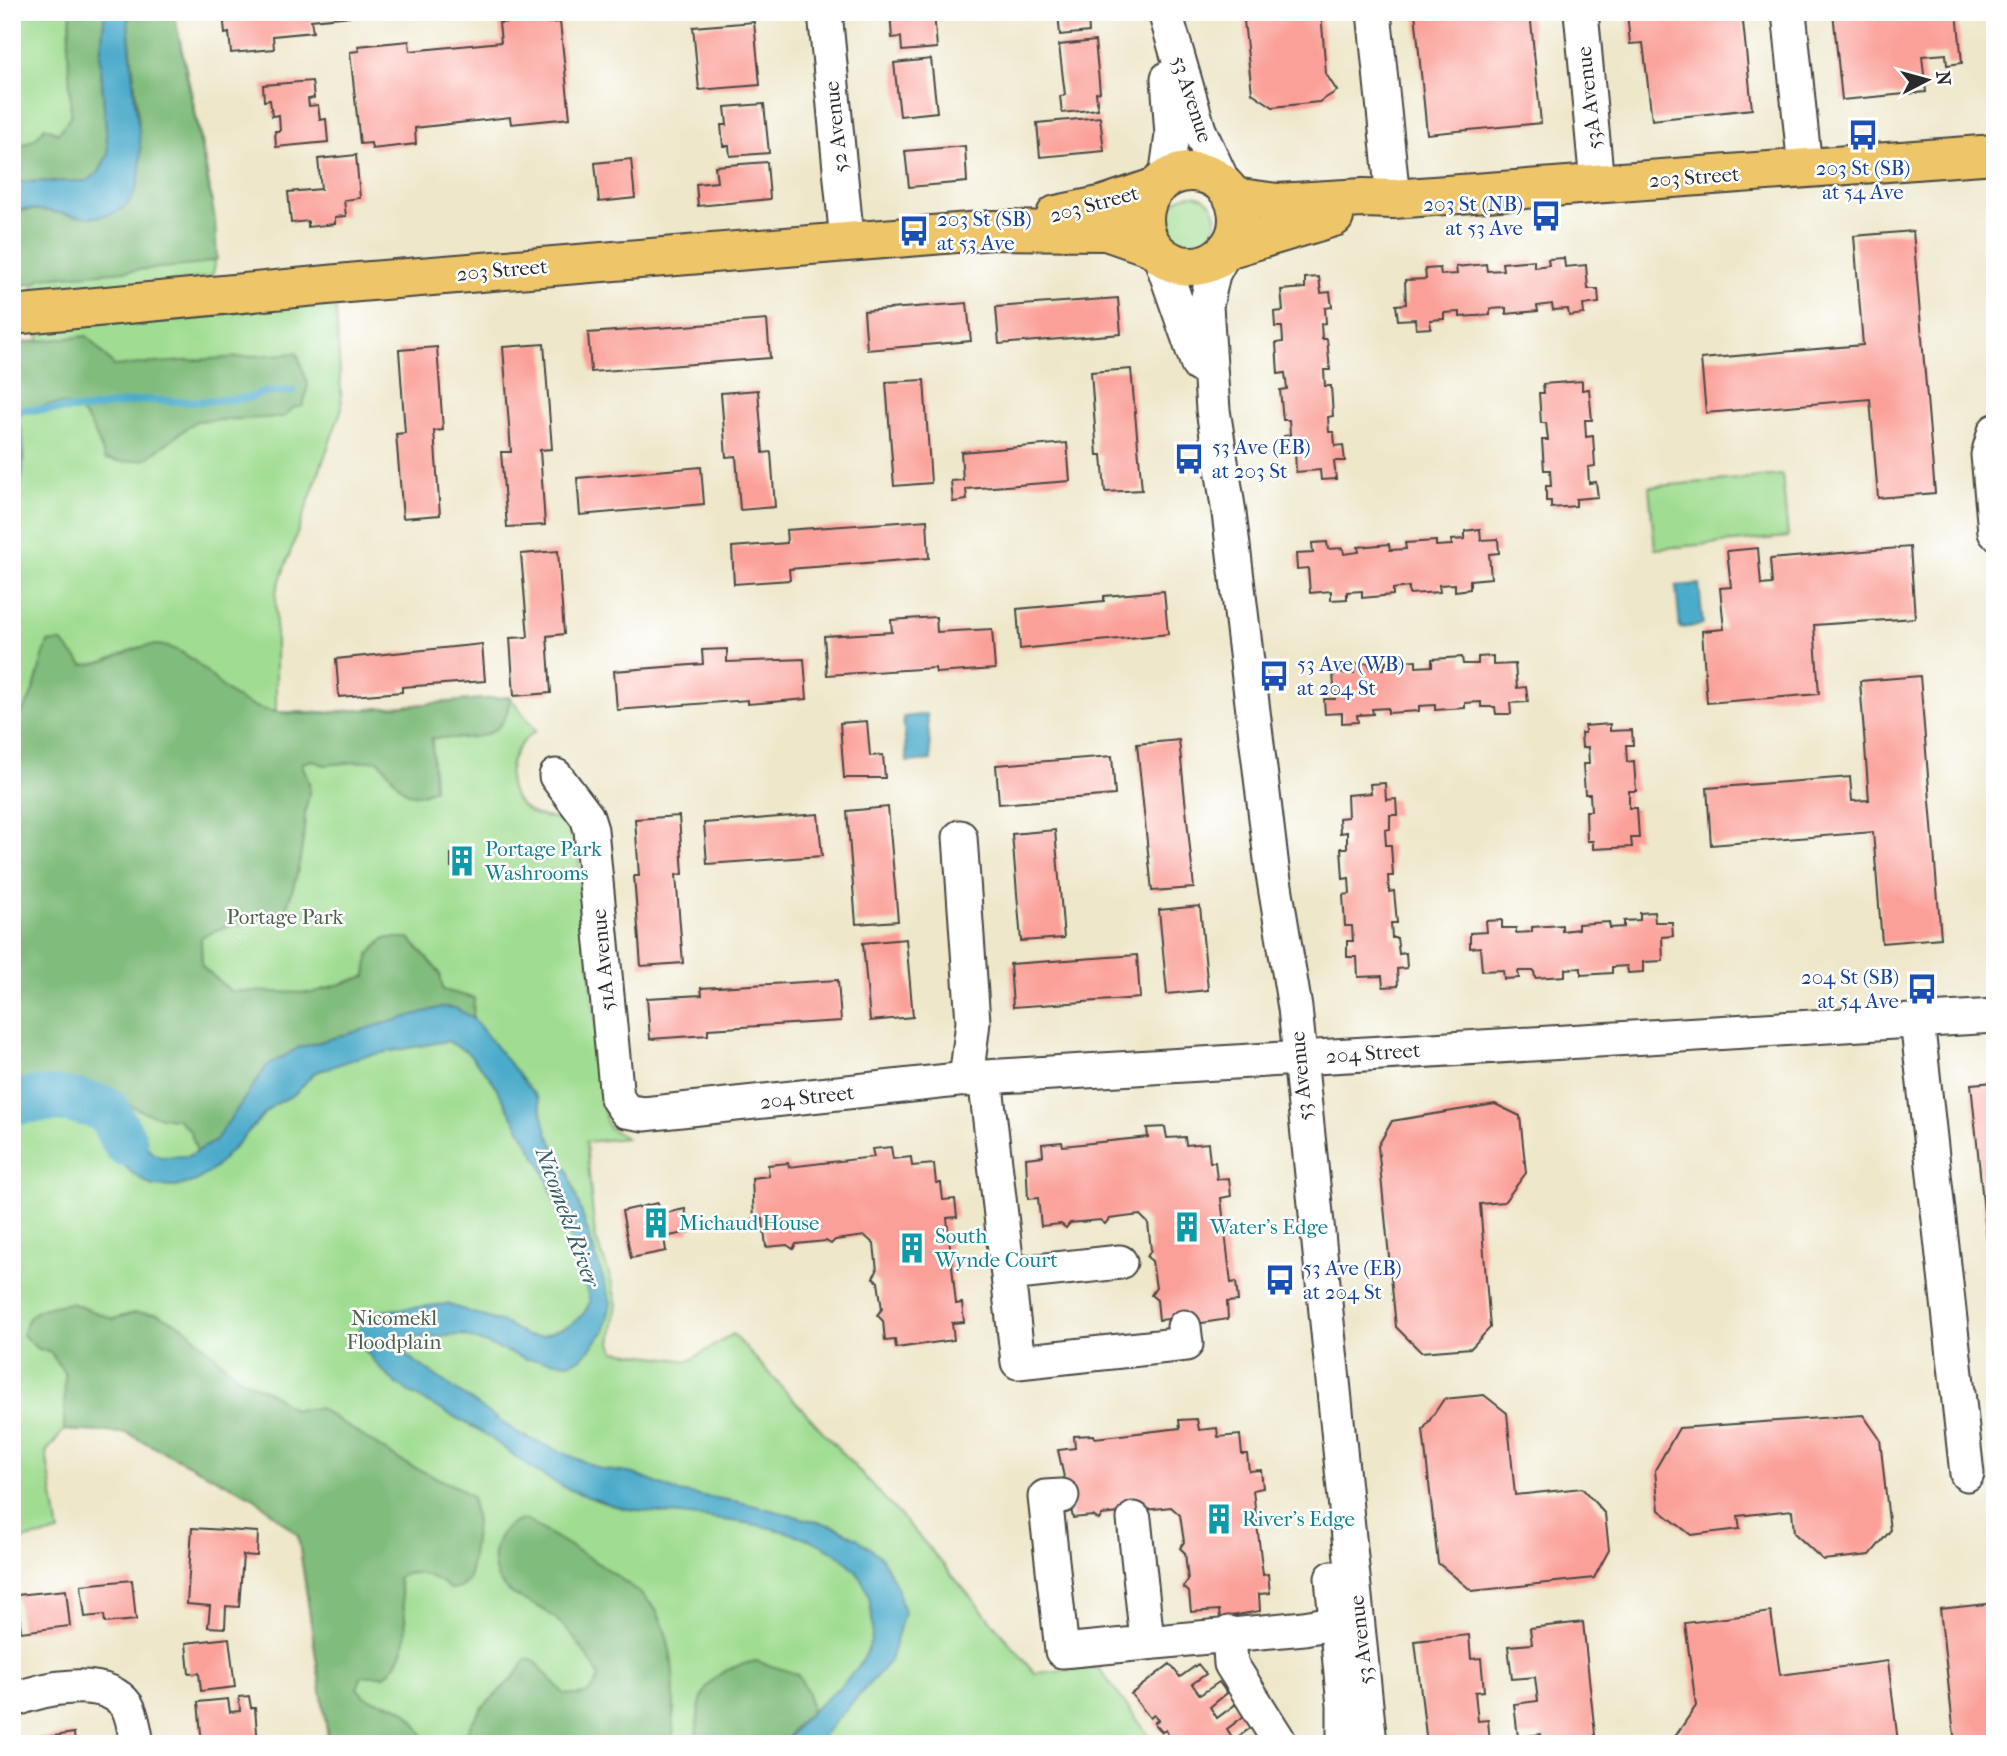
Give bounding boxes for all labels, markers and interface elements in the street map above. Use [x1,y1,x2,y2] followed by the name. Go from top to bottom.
[1572,45,1606,151] street label: 53A Avenue
[1892,46,1962,116] north arrow
[1167,53,1217,145] street label: 53 Avenue
[1931,70,1955,87] text: N
[819,80,853,174] street label: 52 Avenue
[1846,118,1880,152] bus stop icon: 203 St (SB) at 54 Ave
[1816,156,1910,204] place label: 203 St (SB) at 54 Ave
[1648,162,1741,192] street label: 203 Street
[1047,181,1142,227] street label: 203 Street
[1423,192,1523,240] place label: 203 St (NB) at 53 Ave
[1529,199,1563,233] bus stop icon: 203 St (NB) at 53 Ave
[937,207,1032,255] place label: 203 St (SB) at 53 Ave
[897,214,931,248] bus stop icon: 203 St (SB) at 53 Ave
[456,254,549,286] street label: 203 Street
[1212,435,1311,483] place label: 53 Ave (EB) at 203 St
[1172,442,1206,476] bus stop icon: 53 Ave (EB) at 203 St
[1297,652,1404,700] place label: 53 Ave (WB) at 204 St
[1257,659,1291,693] bus stop icon: 53 Ave (WB) at 204 St
[484,837,602,885] place label: Portage Park Washrooms
[445,844,479,878] building icon: Portage Park Washrooms
[227,905,344,929] park label: Portage Park
[587,908,619,1012] street label: 51A Avenue
[1801,965,1899,1013] place label: 204 St (SB) at 54 Ave
[1905,972,1939,1006] bus stop icon: 204 St (SB) at 54 Ave
[1285,1030,1317,1122] street label: 53 Avenue
[1325,1038,1421,1068] street label: 204 Street
[759,1080,856,1114] street label: 204 Street
[529,1143,606,1292] water label: Nicomekl River
[639,1206,673,1240] building icon: Michaud House
[1170,1210,1204,1244] building icon: Water's Edge
[679,1211,819,1235] place label: Michaud House
[1209,1215,1328,1239] place label: Water's Edge
[934,1224,1058,1272] place label: South Wynde Court
[895,1231,929,1265] building icon: South Wynde Court
[1303,1256,1402,1304] place label: 53 Ave (EB) at 204 St
[1263,1263,1297,1297] bus stop icon: 53 Ave (EB) at 204 St
[347,1306,441,1354] park label: Nicomekl Floodplain
[1202,1502,1236,1536] building icon: River's Edge
[1242,1507,1355,1531] place label: River's Edge
[1344,1594,1378,1686] street label: 53 Avenue

